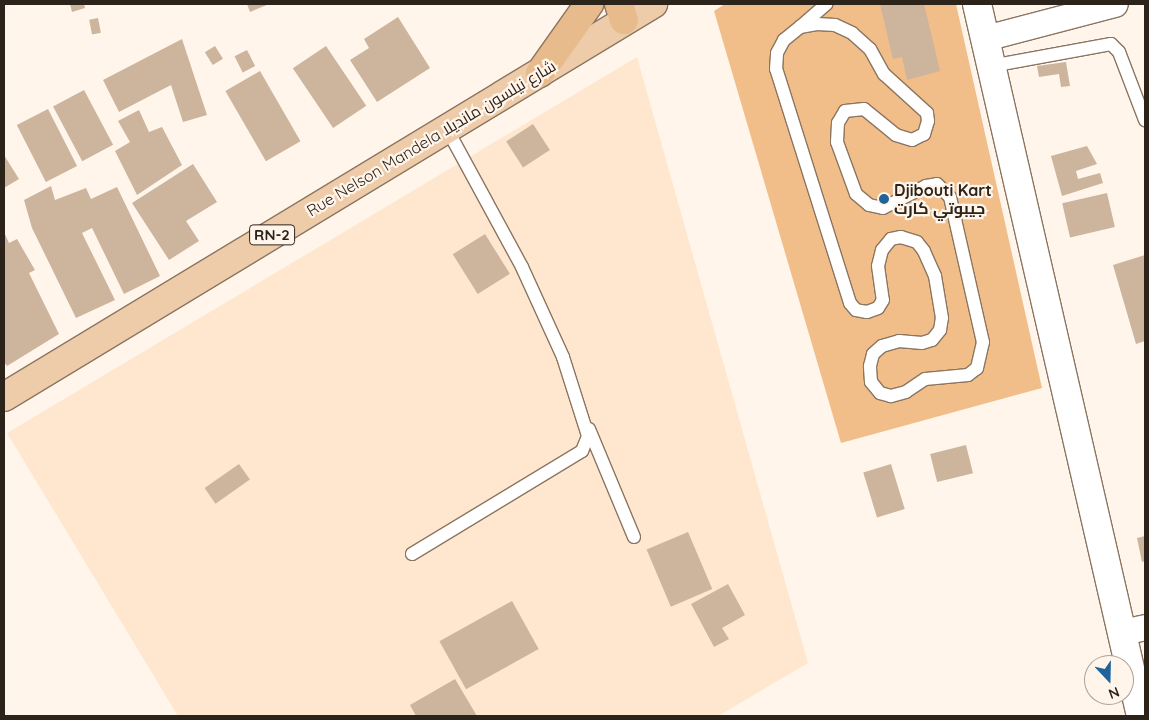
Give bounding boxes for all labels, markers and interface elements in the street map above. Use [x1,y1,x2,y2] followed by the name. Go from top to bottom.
[303,56,559,220] street label: Rue Nelson Mandela شارع نيلسون مانديلا
[894,180,992,218] place label: Djibouti Kart جيبوتي كارت
[878,193,890,205] marker: Djibouti Kart جيبوتي كارت
[248,222,296,248] road number: RN-2
[1084,655,1134,705] north arrow
[1106,683,1122,703] text: N

